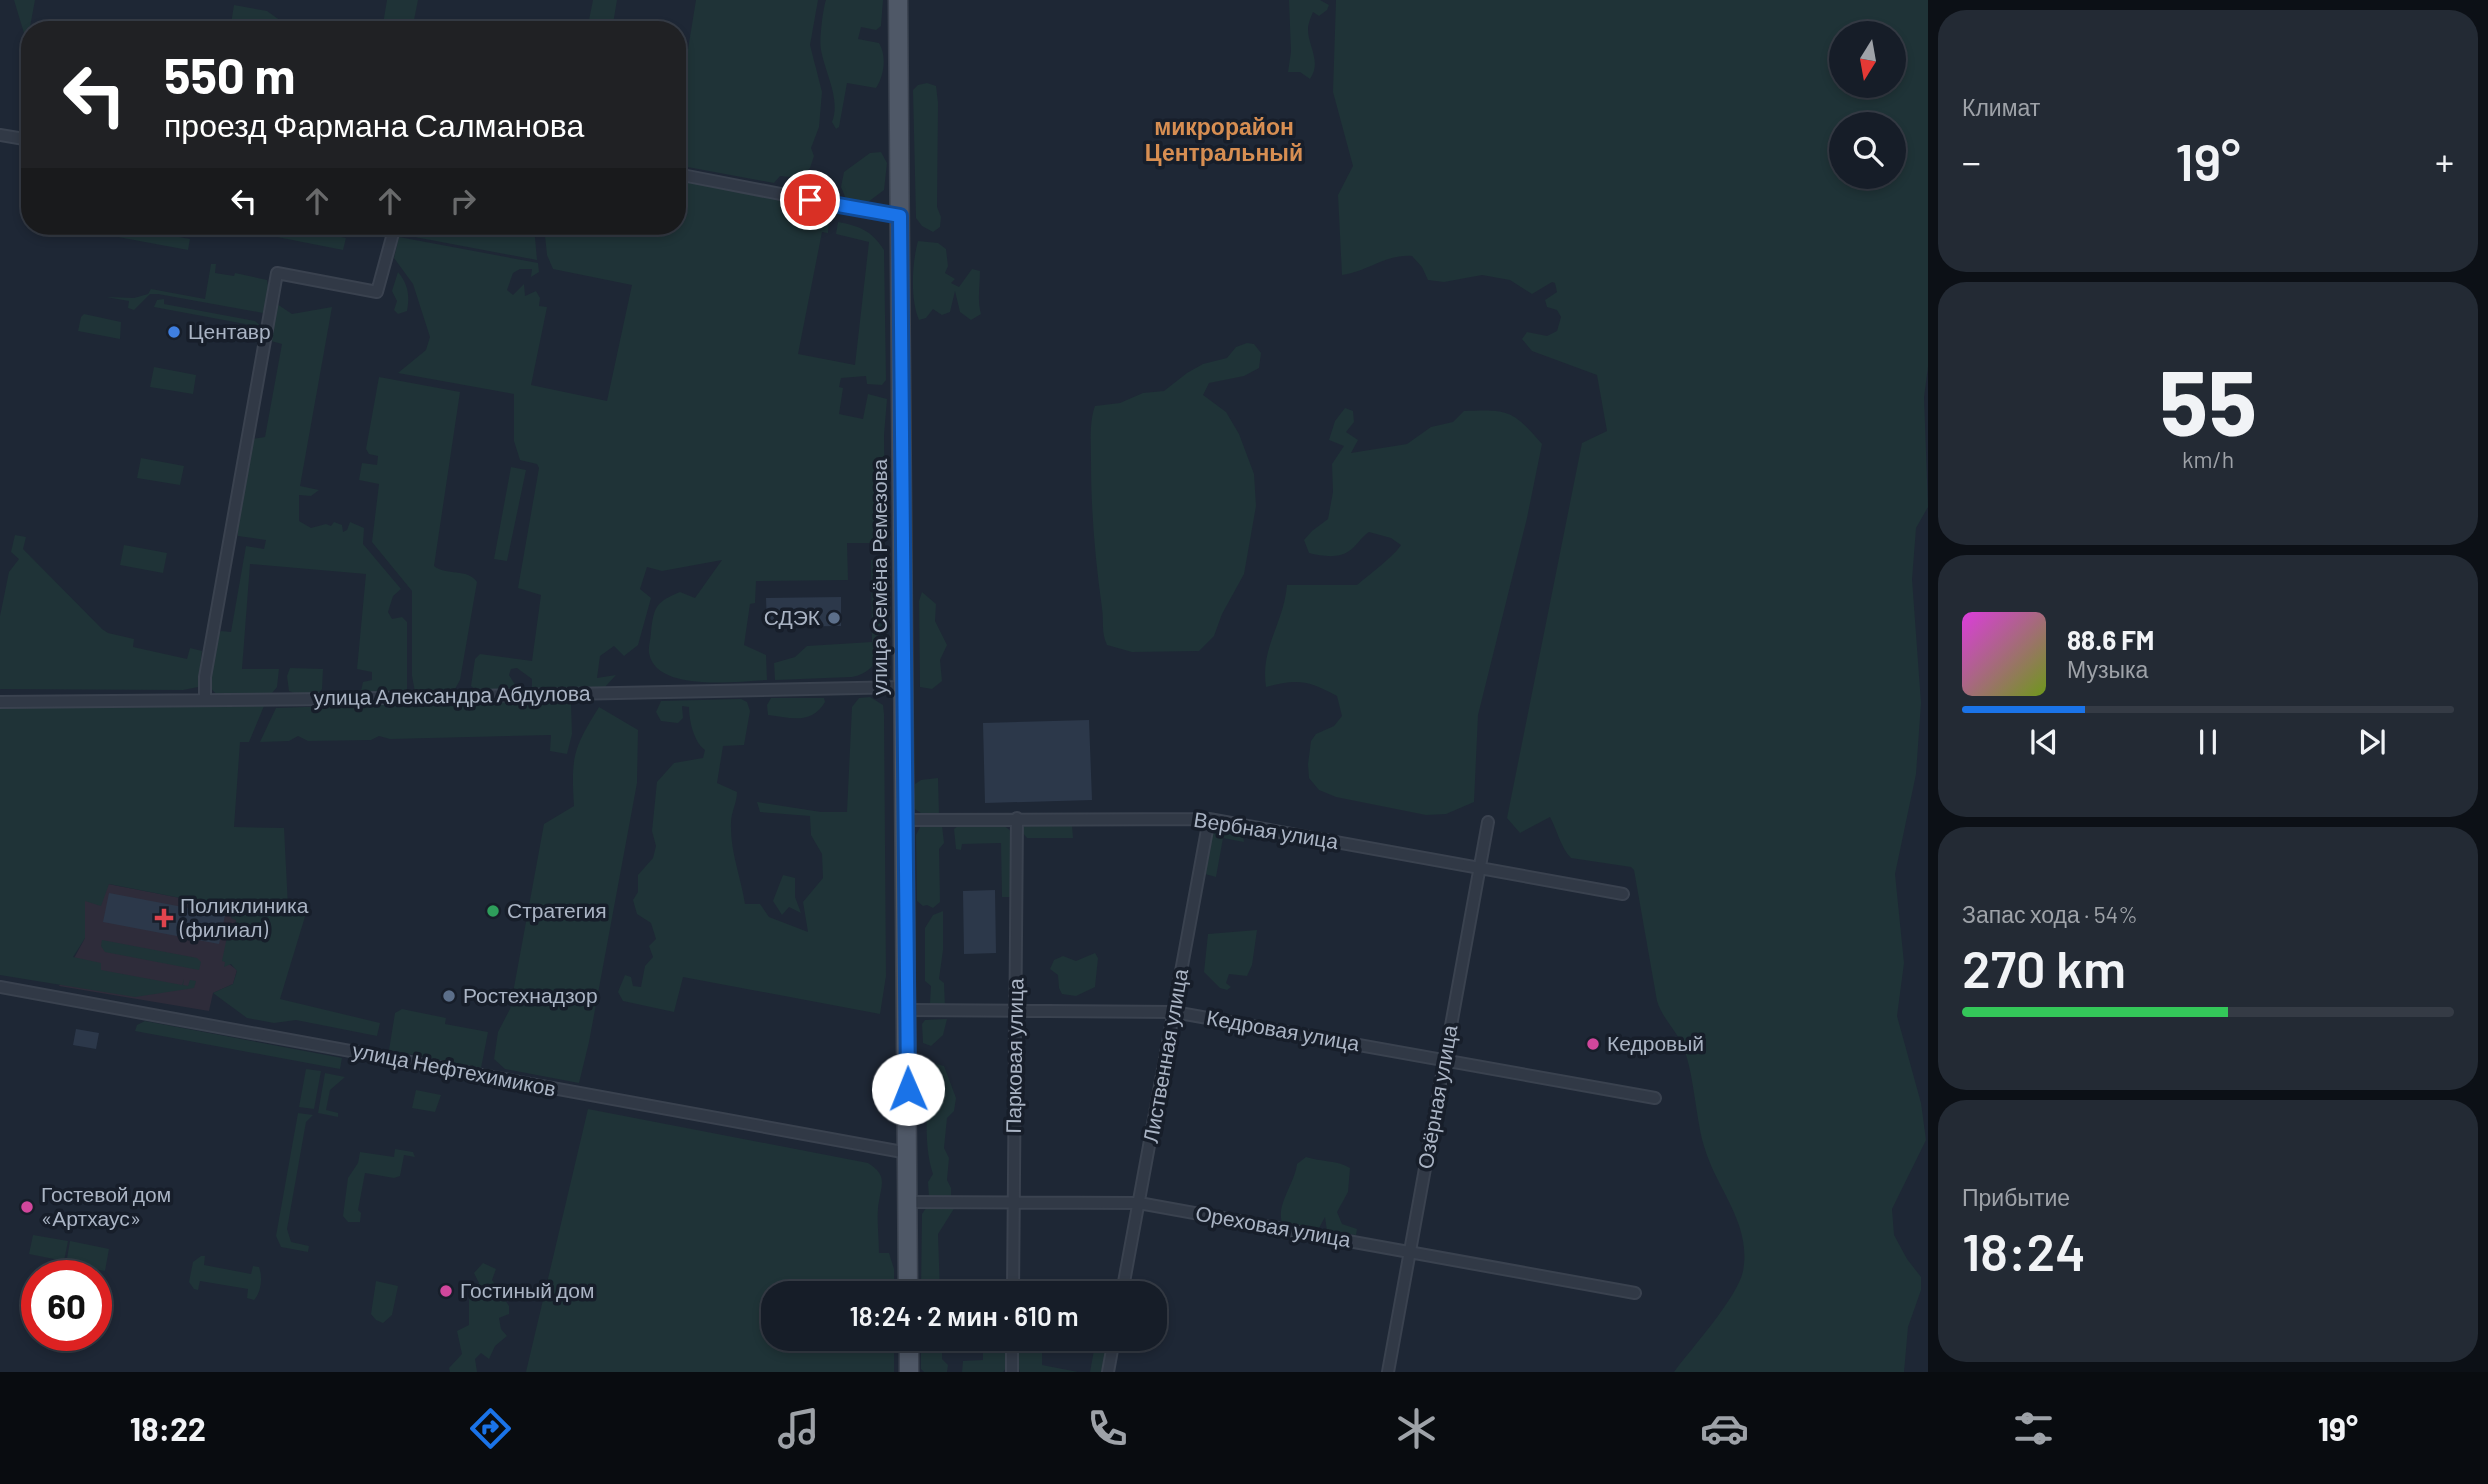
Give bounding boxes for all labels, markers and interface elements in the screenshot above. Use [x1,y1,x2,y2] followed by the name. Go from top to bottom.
[1829,21,1906,98] north arrow
[1829,21,1906,189] map controls
[164,45,295,104] text: 550 m
[49,49,140,140] icon: left
[1962,93,2040,121] text: Климат
[164,105,584,143] text: проезд Фармана Салманова
[1145,112,1303,166] district label: микрорайон Центральный
[1829,112,1906,189] button: search
[2175,129,2241,191] text: 19°
[1962,138,1981,184] text: −
[2435,138,2454,184] text: +
[780,170,840,230] pin
[791,181,829,219] icon: arrive
[225,182,263,220] icon: left
[298,182,336,220] icon: ahead
[371,182,409,220] icon: ahead
[444,182,482,220] icon: right
[188,318,271,343] place label: Центавр
[166,324,182,340] marker: Центавр
[2159,345,2257,454] text: 55
[2182,445,2234,473] text: km/h
[866,458,891,695] street label: улица Семёна Ремезова
[764,604,821,629] place label: СДЭК
[826,610,842,626] marker: СДЭК
[2067,624,2154,655] text: 88.6 FM
[2067,655,2148,683] text: Музыка
[313,680,591,709] street label: улица Александра Абдулова
[2025,723,2063,761] icon: previous
[2189,723,2227,761] icon: pause
[2353,723,2391,761] icon: next
[1192,806,1341,853] street label: Вербная улица
[179,892,309,941] place label: Поликлиника (филиал)
[507,897,607,922] place label: Стратегия
[1962,900,2138,928] text: Запас хода · 54%
[485,903,501,919] marker: Стратегия
[154,908,174,928] marker: Поликлиника (филиал)
[1962,936,2126,998] text: 270 km
[1137,966,1192,1145] street label: Лиственная улица
[1000,978,1027,1134] street label: Парковая улица
[463,982,598,1007] place label: Ростехнадзор
[441,988,457,1004] marker: Ростехнадзор
[1205,1004,1362,1055] street label: Кедровая улица
[1412,1022,1462,1171] street label: Озёрная улица
[1607,1030,1704,1055] place label: Кедровый
[1585,1036,1601,1052] marker: Кедровый
[350,1037,558,1101] street label: улица Нефтехимиков
[871,1052,945,1126] position arrow
[41,1181,171,1230] place label: Гостевой дом «Артхаус»
[1962,1183,2070,1211] text: Прибытие
[19,1199,35,1215] marker: Гостевой дом «Артхаус»
[1194,1200,1353,1252] street label: Ореховая улица
[1962,1219,2086,1281] text: 18:24
[21,1260,112,1351] speed limit sign: 60
[460,1277,595,1302] place label: Гостиный дом
[438,1283,454,1299] marker: Гостиный дом
[850,1300,1078,1331] text: 18:24 · 2 мин · 610 m
[466,1404,515,1453] icon: directions
[774,1404,823,1453] icon: music
[1083,1404,1132,1453] icon: phone
[1392,1404,1441,1453] icon: climate
[1700,1404,1749,1453] icon: car
[2009,1404,2058,1453] icon: filters
[130,1409,206,1447] text: 18:22
[2318,1409,2358,1447] text: 19°

